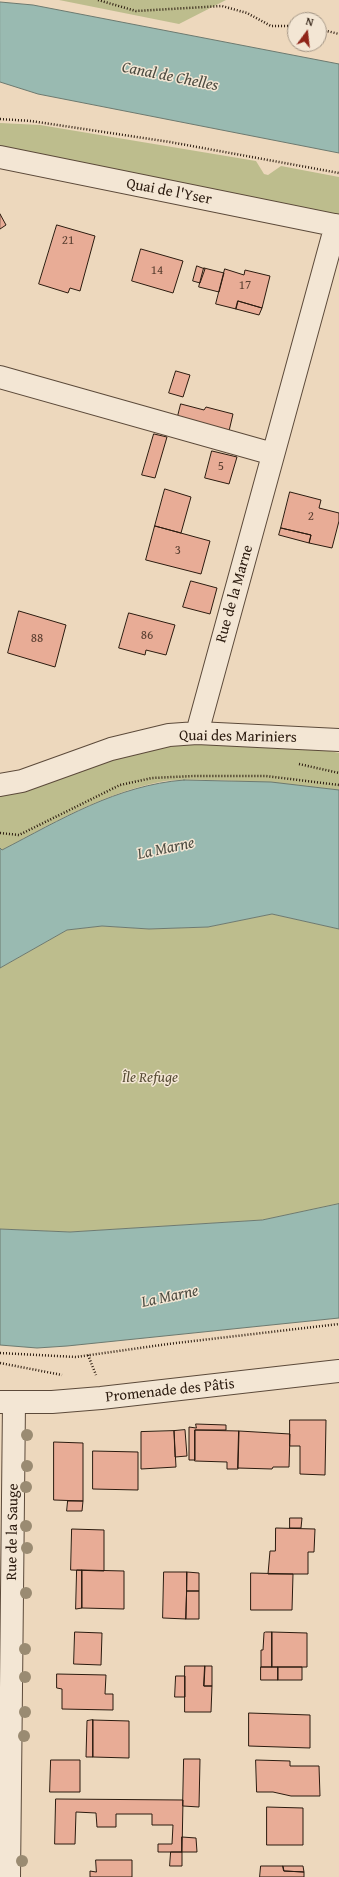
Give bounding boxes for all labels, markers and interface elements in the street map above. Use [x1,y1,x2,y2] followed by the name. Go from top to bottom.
[287,12,327,52] north arrow
[304,13,315,30] text: N
[120,58,220,96] water label: Canal de Chelles
[125,175,213,209] street label: Quai de l'Yser
[62,233,74,249] house number: 21
[151,263,163,279] house number: 14
[239,278,251,294] house number: 17
[218,459,224,475] house number: 5
[308,509,314,525] house number: 2
[175,543,181,559] house number: 3
[212,543,258,645] street label: Rue de la Marne
[141,628,153,644] house number: 86
[31,631,43,647] house number: 88
[179,727,297,747] street label: Quai des Mariniers
[136,834,196,864] water label: La Marne
[122,1069,178,1087] park label: Île Refuge
[140,1282,200,1312] water label: La Marne
[105,1375,235,1407] street label: Promenade des Pâtis
[3,1483,23,1581] street label: Rue de la Sauge

